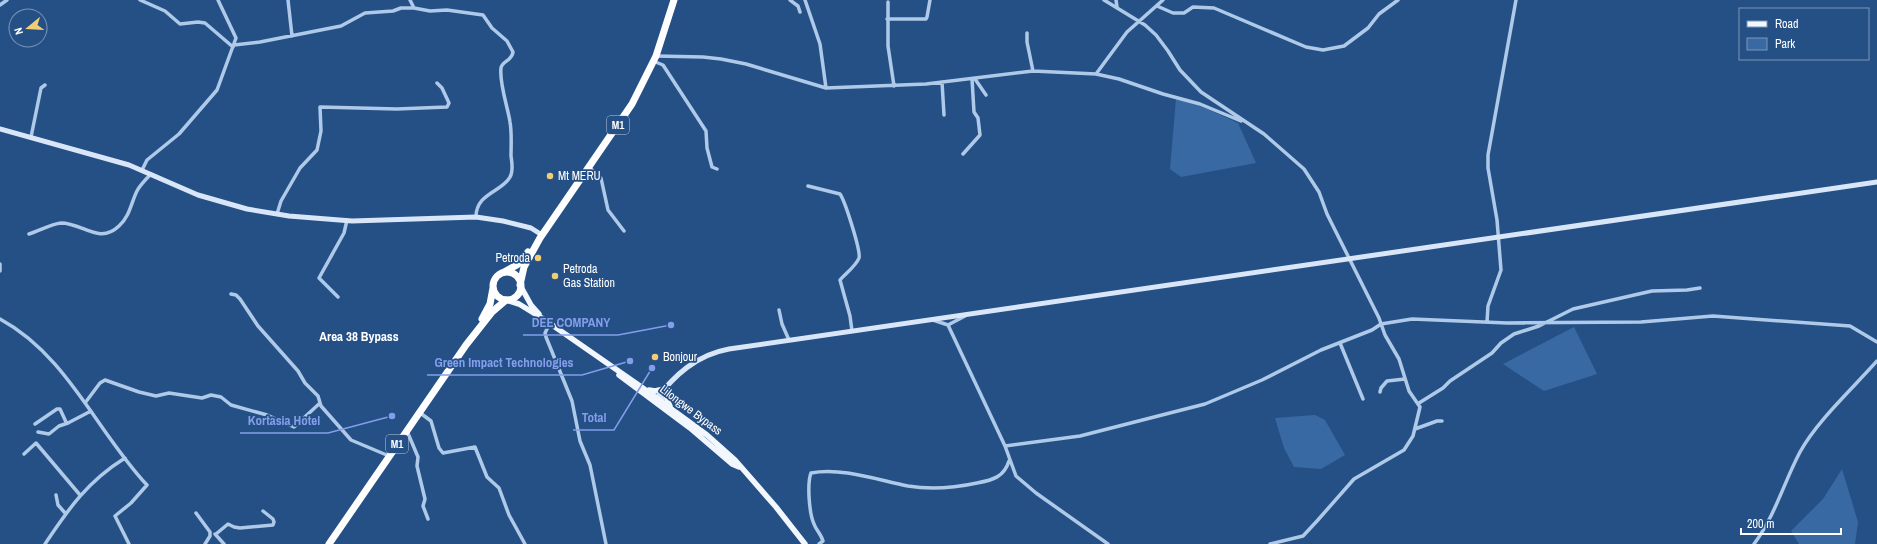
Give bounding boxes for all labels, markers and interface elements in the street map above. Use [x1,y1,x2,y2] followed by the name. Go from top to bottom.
[8,8,48,48] north arrow
[1739,8,1869,60] legend
[1775,16,1799,32] text: Road
[11,26,26,36] text: N
[1775,36,1795,52] text: Park
[607,116,629,134] road number: M1
[558,168,601,184] place label: Mt MERU
[545,171,555,181] marker: Mt MERU
[496,250,531,266] place label: Petroda
[533,253,543,263] marker: Petroda
[563,261,615,291] place label: Petroda Gas Station
[550,271,560,281] marker: Petroda Gas Station
[523,310,618,335] callout: DEE COMPANY
[532,314,611,331] text: DEE COMPANY
[319,328,399,345] district label: Area 38 Bypass
[663,349,698,365] place label: Bonjour
[427,350,582,375] callout: Green Impact Technologies
[650,352,660,362] marker: Bonjour
[434,354,574,371] text: Green Impact Technologies
[656,381,726,439] street label: Lilongwe Bypass
[573,405,614,430] callout: Total
[240,408,328,433] callout: Kortasia Hotel
[582,409,606,426] text: Total
[248,412,320,429] text: Kortasia Hotel
[386,435,408,453] road number: M1
[1741,510,1841,536] scale bar
[1747,516,1774,532] text: 200 m

